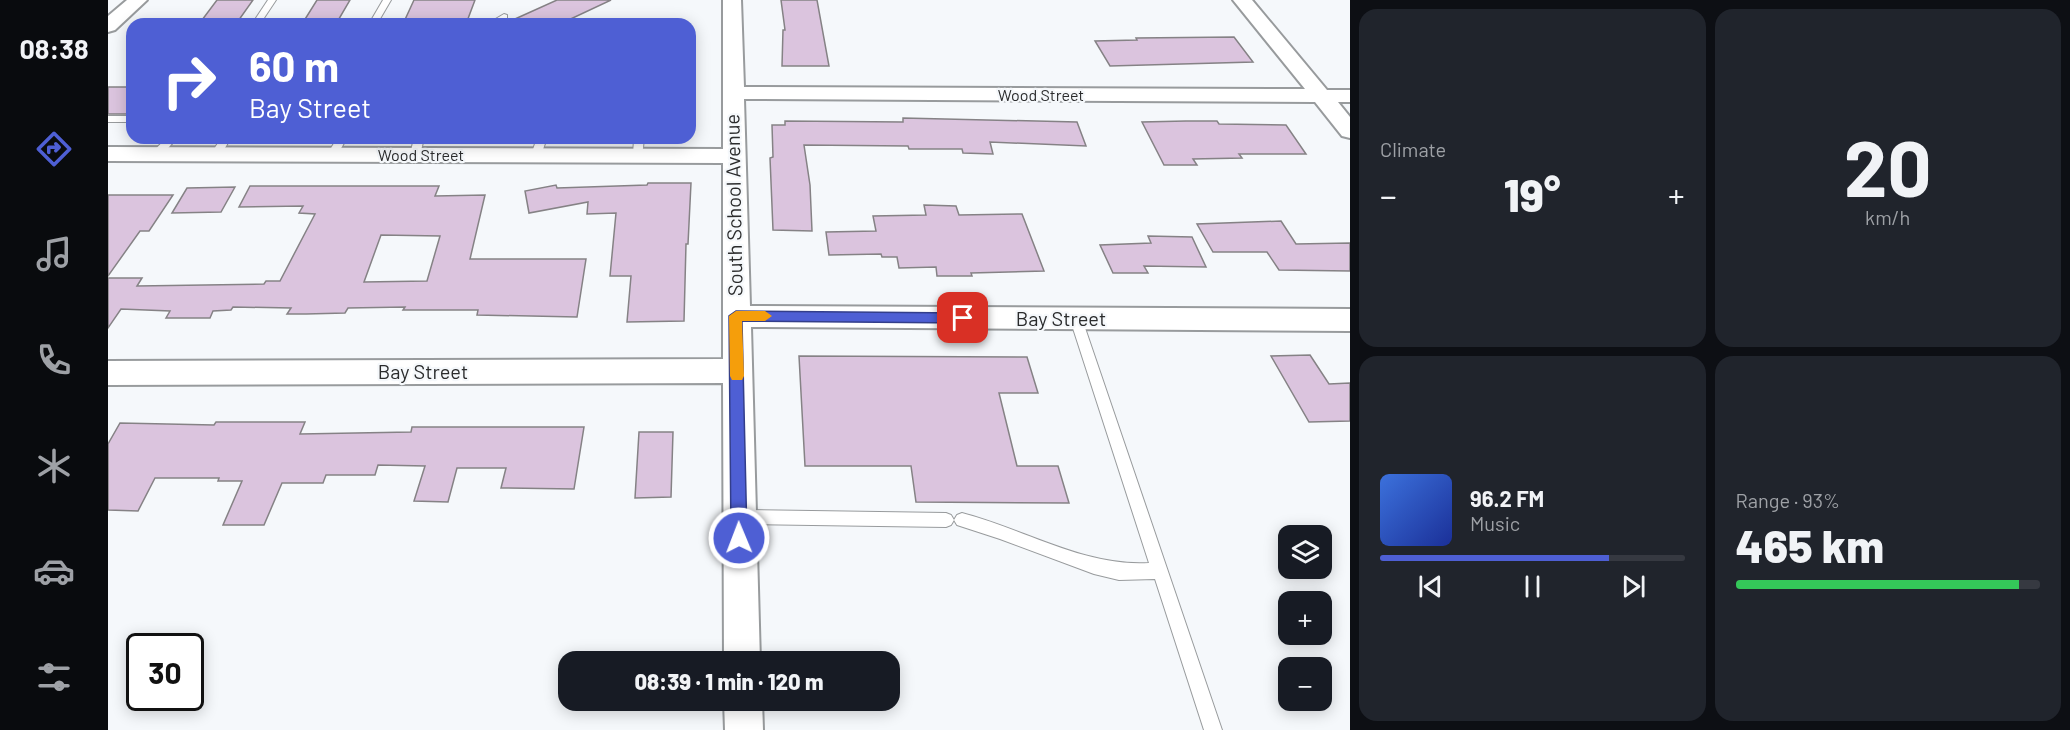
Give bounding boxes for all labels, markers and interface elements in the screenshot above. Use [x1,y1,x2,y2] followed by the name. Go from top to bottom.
[19,32,89,64] text: 08:38
[249,40,339,90] text: 60 m
[150,42,228,120] icon: right
[998,85,1084,104] street label: Wood Street
[249,91,371,123] text: Bay Street
[719,114,747,296] street label: South School Avenue
[1844,119,1932,213] text: 20
[33,128,75,170] icon: directions
[1380,137,1446,161] text: Climate
[378,145,464,164] street label: Wood Street
[1504,167,1561,221] text: 19°
[1380,175,1397,215] text: −
[1668,175,1685,215] text: +
[1865,205,1910,229] text: km/h
[33,233,75,275] icon: music
[937,292,988,343] pin
[946,301,979,334] icon: arrive
[1016,306,1106,330] street label: Bay Street
[33,339,75,381] icon: phone
[378,359,468,383] street label: Bay Street
[33,445,75,487] icon: climate
[1470,485,1544,511] text: 96.2 FM
[1736,488,1840,512] text: Range · 93%
[707,506,771,570] position arrow
[1470,511,1520,535] text: Music
[1736,518,1884,572] text: 465 km
[1278,525,1332,711] map controls
[1278,525,1332,579] button: layers
[33,550,75,592] icon: car
[1414,570,1447,603] icon: previous
[1516,570,1549,603] icon: pause
[1617,570,1650,603] icon: next
[1278,591,1332,645] button: +
[126,633,204,711] speed limit sign: 30
[33,656,75,698] icon: filters
[1278,657,1332,711] button: −
[634,668,824,694] text: 08:39 · 1 min · 120 m

